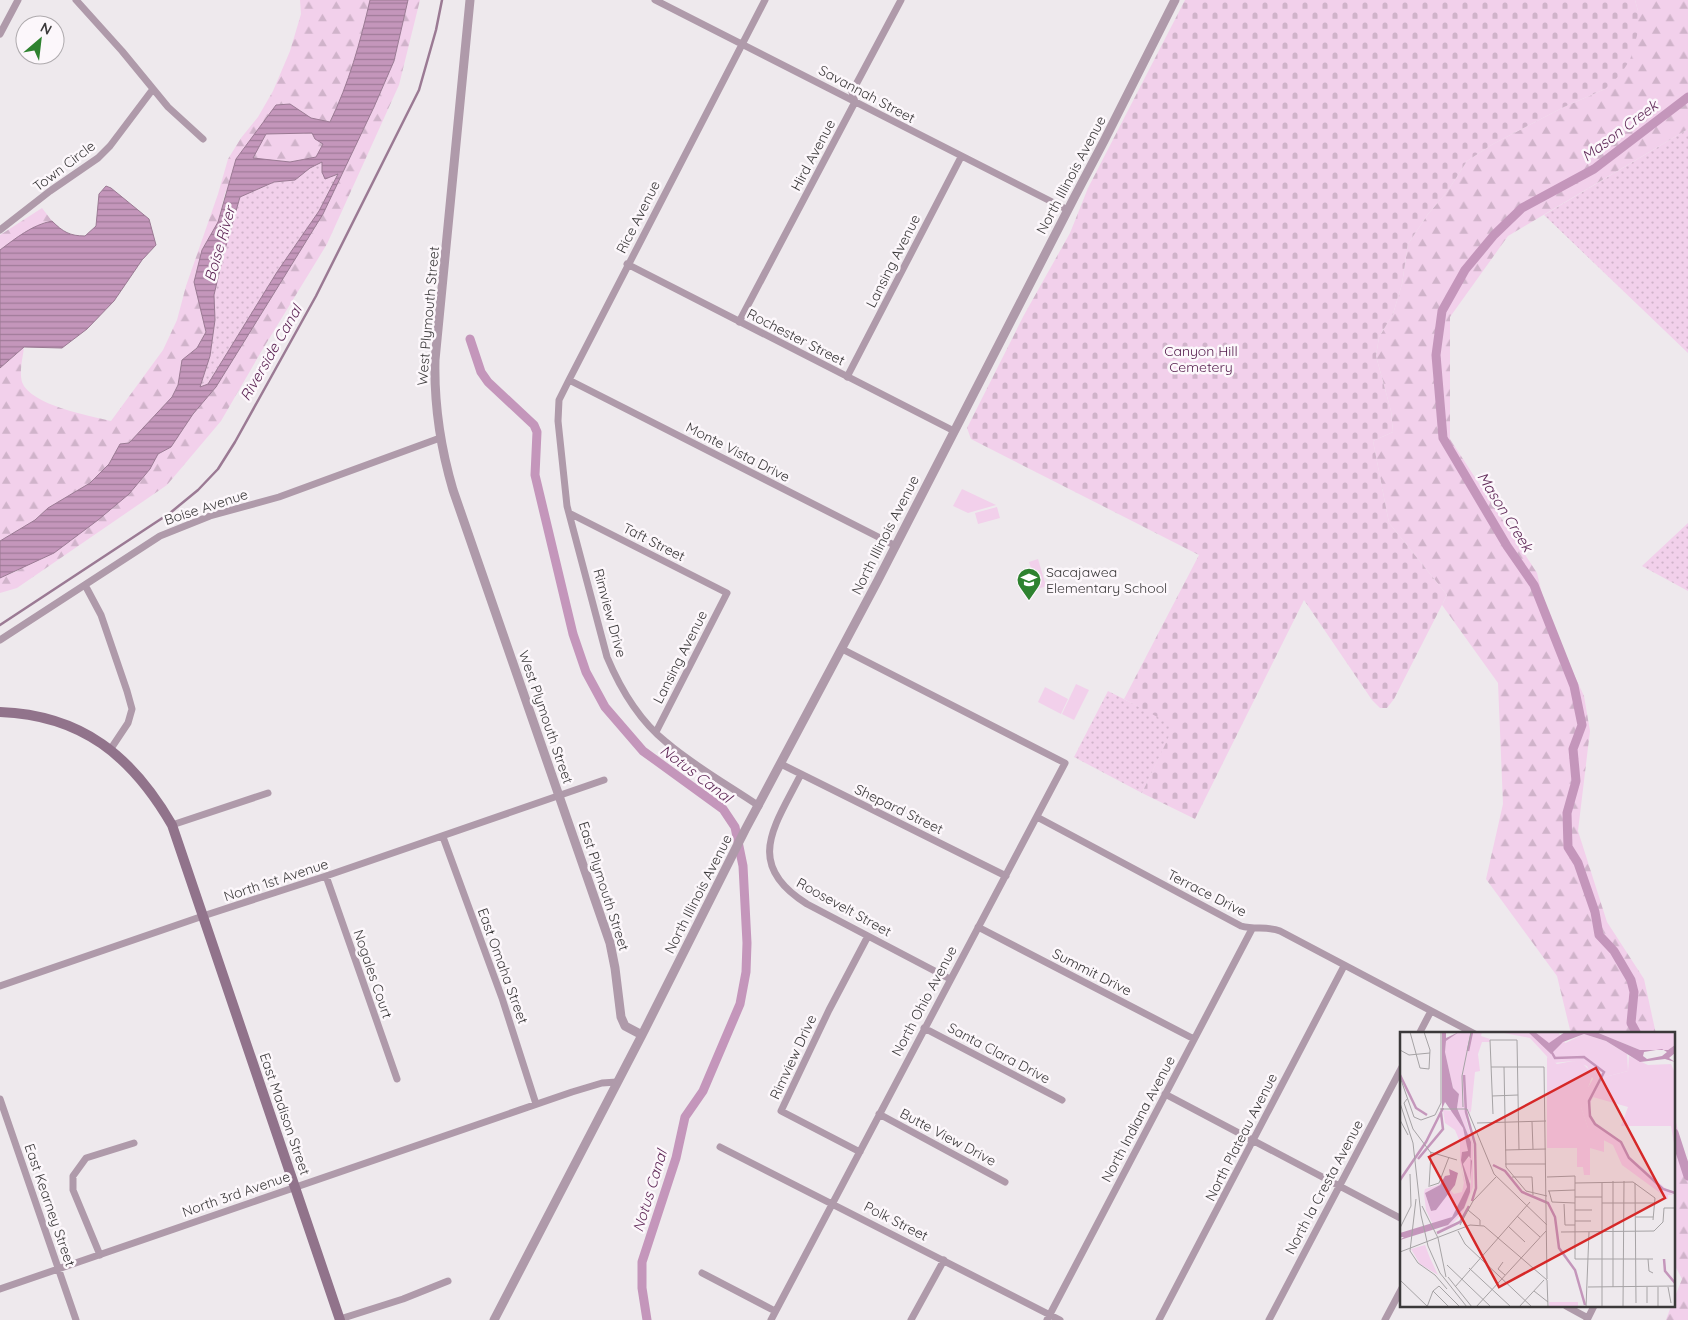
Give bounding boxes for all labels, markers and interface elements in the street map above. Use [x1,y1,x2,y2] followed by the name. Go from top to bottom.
[15,15,65,65] north arrow
[37,18,55,39] text: N
[816,61,919,127] street label: Savannah Street
[1578,95,1663,165] water label: Mason Creek
[1032,113,1110,237] street label: North Illinois Avenue
[787,116,839,194] street label: Hird Avenue
[29,137,99,195] street label: Town Circle
[612,178,664,256] street label: Rice Avenue
[200,202,240,283] water label: Boise River
[862,211,924,311] street label: Lansing Avenue
[413,245,443,386] street label: West Plymouth Street
[235,300,306,404] water label: Riverside Canal
[744,305,848,370] street label: Rochester Street
[1164,342,1238,376] park label: Canyon Hill Cemetery
[683,418,793,486] street label: Monte Vista Drive
[1473,468,1539,557] water label: Mason Creek
[847,472,923,598] street label: North Illinois Avenue
[162,485,250,529] street label: Boise Avenue
[620,519,688,565] street label: Taft Street
[1046,563,1167,597] place label: Sacajawea Elementary School
[589,567,631,660] street label: Rimview Drive
[1016,567,1042,601] school or university icon: Sacajawea Elementary School
[649,607,711,707] street label: Lansing Avenue
[515,648,577,786] street label: West Plymouth Street
[657,740,737,808] water label: Notus Canal
[852,780,946,838] street label: Shepard Street
[575,819,633,953] street label: East Plymouth Street
[660,831,736,957] street label: North Illinois Avenue
[221,855,331,905] street label: North 1st Avenue
[1164,865,1250,921] street label: Terrace Drive
[793,873,895,941] street label: Roosevelt Street
[474,906,532,1027] street label: East Omaha Street
[349,927,397,1021] street label: Nogales Court
[887,943,961,1059] street label: North Ohio Avenue
[1049,944,1135,1000] street label: Summit Drive
[766,1012,821,1102] street label: Rimview Drive
[945,1018,1053,1088] street label: Santa Clara Drive
[1400,1032,1676,1308] inset map
[256,1050,314,1178] street label: East Madison Street
[1097,1053,1179,1185] street label: North Indiana Avenue
[1201,1070,1281,1204] street label: North Plateau Avenue
[897,1104,999,1170] street label: Butte View Drive
[1281,1117,1367,1257] street label: North la Cresta Avenue
[21,1141,80,1269] street label: East Kearney Street
[628,1146,671,1234] water label: Notus Canal
[180,1167,293,1221] street label: North 3rd Avenue
[861,1197,931,1245] street label: Polk Street

